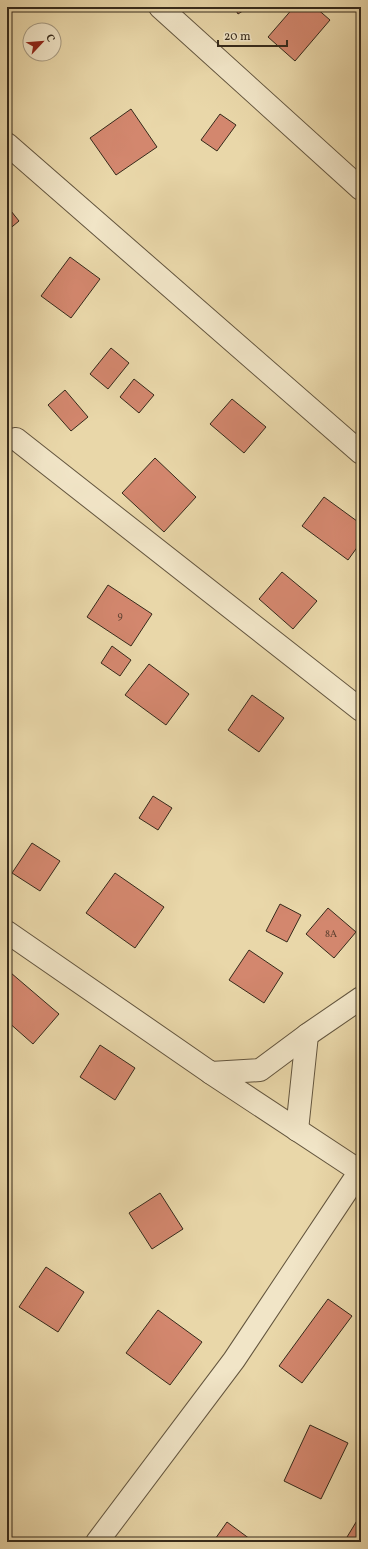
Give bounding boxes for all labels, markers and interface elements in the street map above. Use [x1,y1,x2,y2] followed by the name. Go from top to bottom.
[22,22,62,62] north arrow
[218,22,287,48] scale bar
[224,29,251,45] text: 20 m
[41,32,58,45] text: С
[117,609,123,623] house number: 9
[325,927,337,941] house number: 8А

